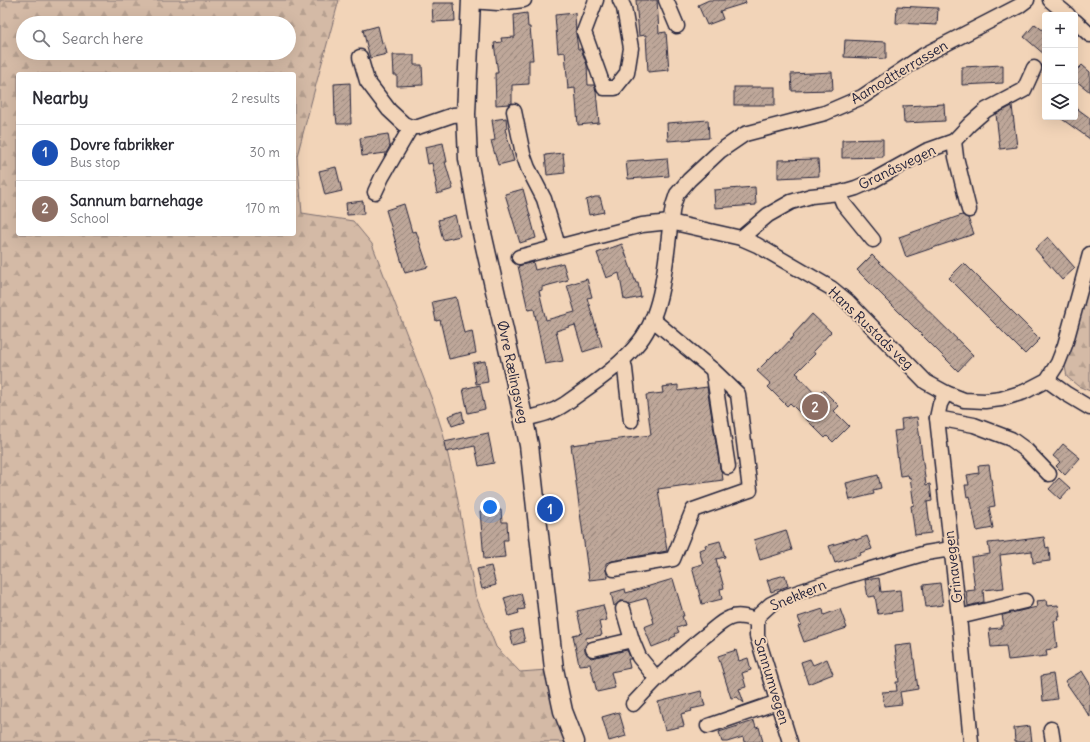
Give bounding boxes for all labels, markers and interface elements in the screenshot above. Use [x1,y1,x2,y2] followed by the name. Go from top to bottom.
[1042,12,1078,120] map controls
[1042,12,1078,48] button: +
[16,16,296,60] search box
[30,27,52,49] icon: search
[62,29,143,48] text: Search here
[847,36,951,108] street label: Aamodtterrassen
[1042,48,1078,84] button: −
[1042,84,1078,120] button: layers
[32,87,88,109] text: Nearby
[231,90,280,107] text: 2 results
[70,135,174,154] text: Dovre fabrikker
[855,141,939,193] street label: Granåsvegen
[42,144,48,161] text: 1
[250,144,280,161] text: 30 m
[70,154,120,171] text: Bus stop
[70,191,203,210] text: Sannum barnehage
[41,200,49,217] text: 2
[245,200,280,217] text: 170 m
[70,210,109,227] text: School
[824,283,918,373] street label: Hans Rustads veg
[493,319,533,425] street label: Øvre Rælingsveg
[802,392,828,422] pin: 2
[537,494,563,524] pin: 1
[480,497,500,517] your location
[940,530,966,604] street label: Grinavegen
[767,575,829,615] street label: Snekkern
[750,635,794,727] street label: Sannumvegen

